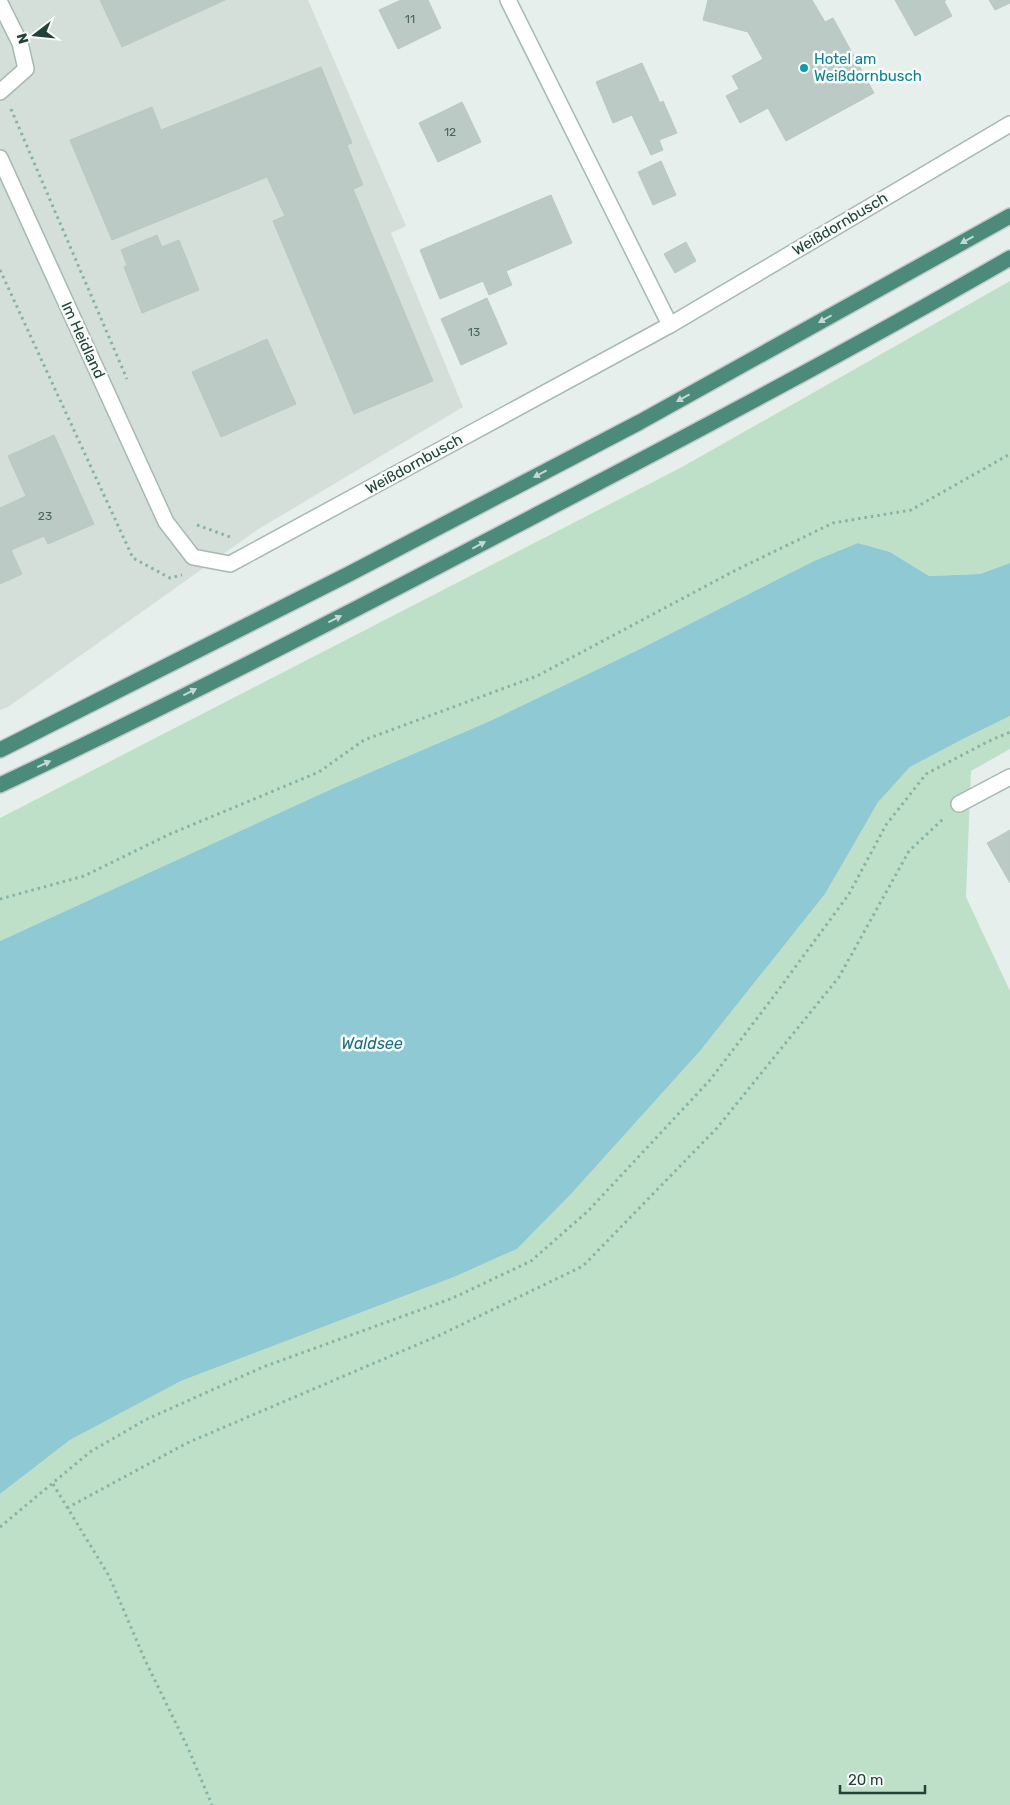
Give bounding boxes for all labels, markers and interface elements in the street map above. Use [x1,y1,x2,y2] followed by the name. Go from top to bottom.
[10,10,60,60] north arrow
[405,12,415,26] house number: 11
[13,31,33,46] text: N
[814,50,922,85] place label: Hotel am Weißdornbusch
[798,62,810,74] marker: Hotel am Weißdornbusch
[444,125,456,139] house number: 12
[789,188,891,260] street label: Weißdornbusch
[960,236,975,244] one-way arrow
[57,299,109,381] street label: Im Heidland
[818,315,833,323] one-way arrow
[468,325,480,339] house number: 13
[676,394,691,402] one-way arrow
[362,430,466,498] street label: Weißdornbusch
[533,470,547,478] one-way arrow
[38,509,52,523] house number: 23
[472,541,487,549] one-way arrow
[328,615,342,623] one-way arrow
[183,688,197,696] one-way arrow
[37,760,51,768] one-way arrow
[341,1034,403,1053] water label: Waldsee
[840,1762,925,1794] scale bar
[848,1771,883,1789] text: 20 m

